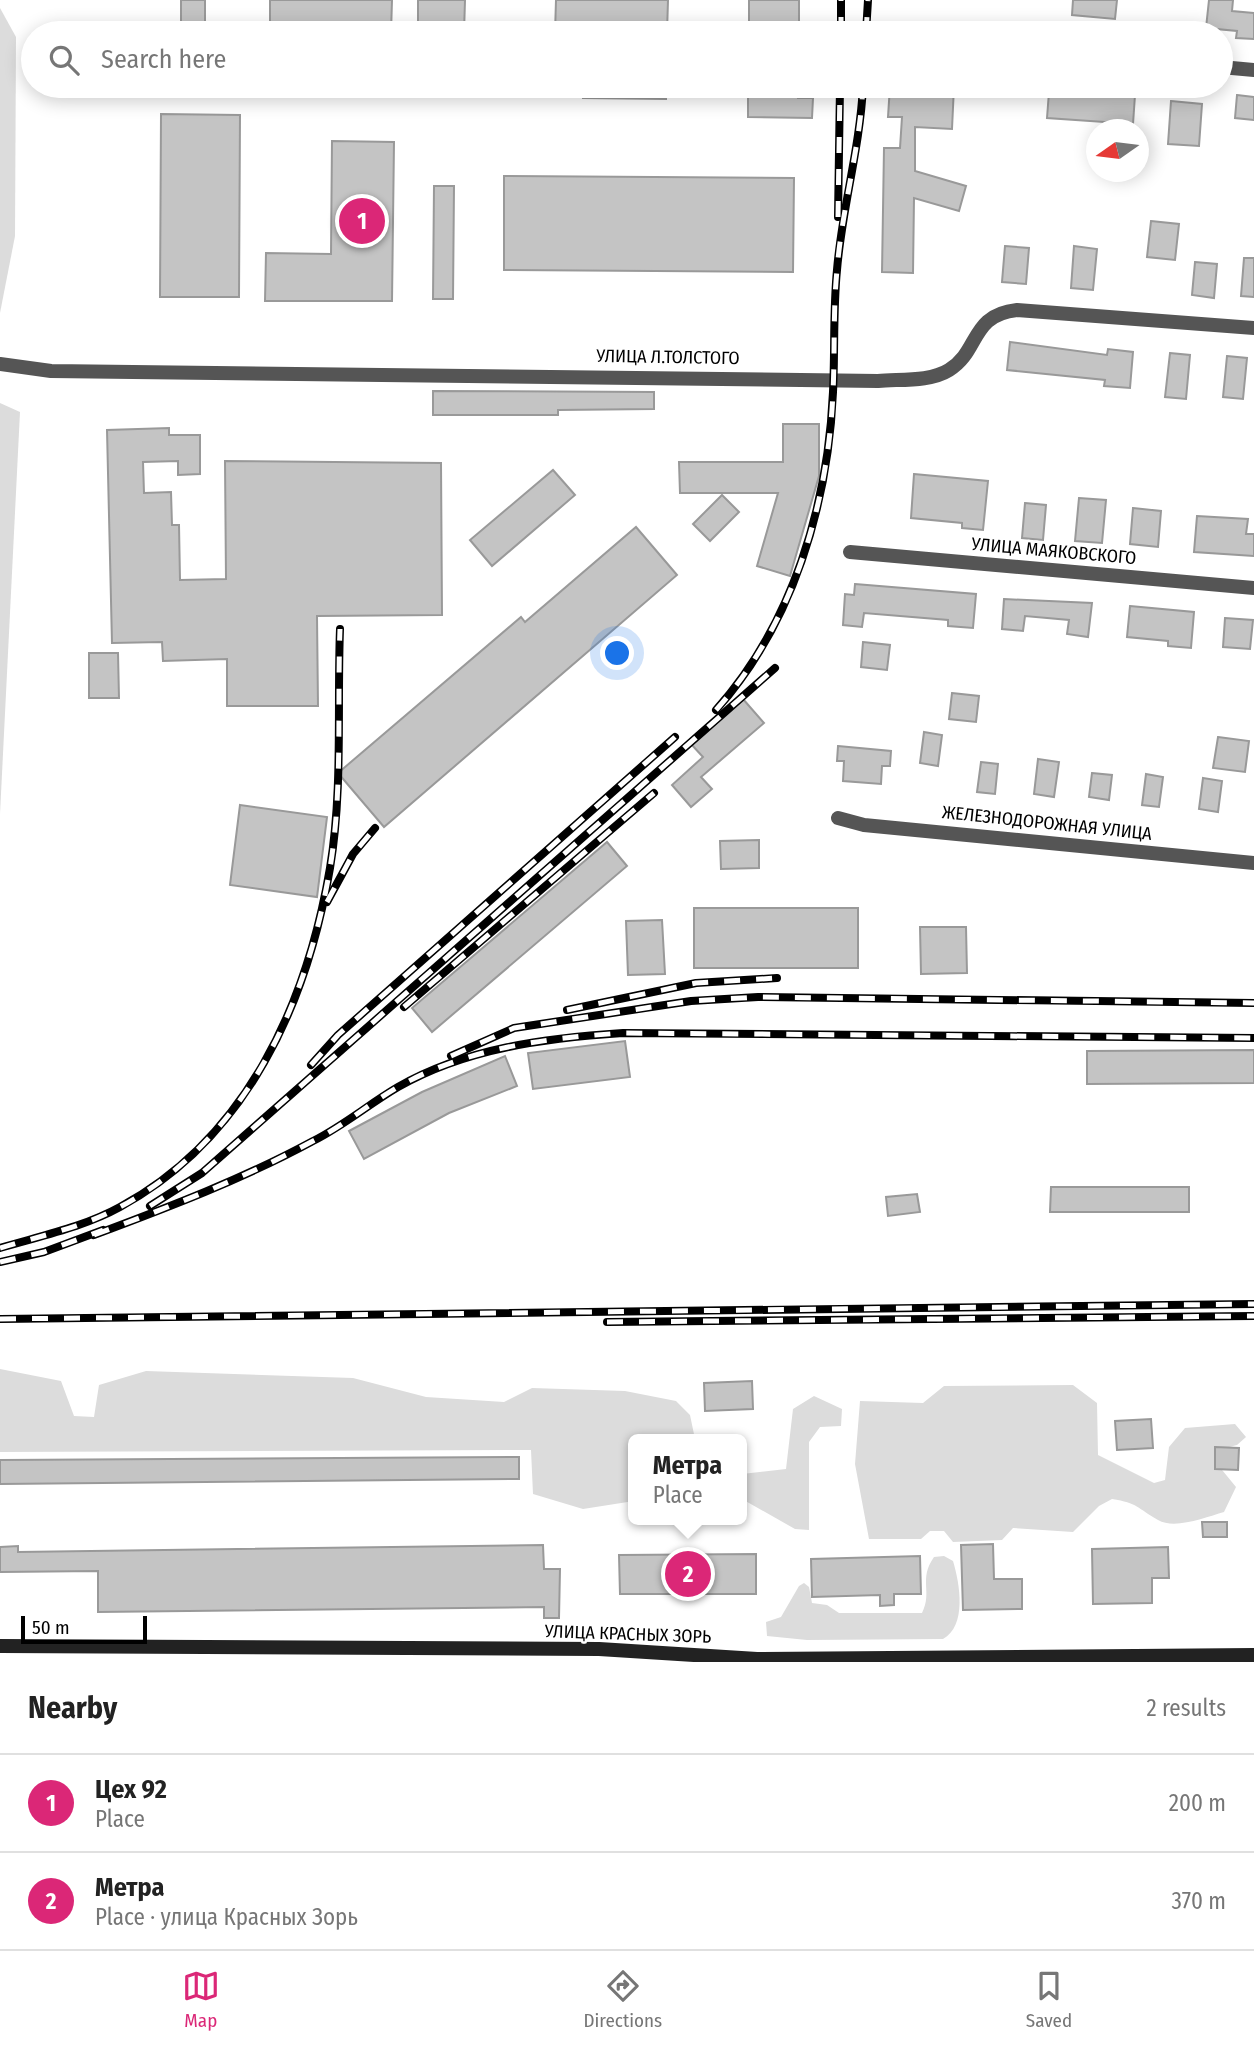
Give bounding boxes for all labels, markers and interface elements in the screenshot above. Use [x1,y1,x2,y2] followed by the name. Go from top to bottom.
[21,21,1233,98] search box
[45,41,83,79] icon: search
[101,44,226,75] text: Search here
[1086,119,1149,182] north arrow
[339,195,385,247] pin: 1
[595,345,740,369] street label: УЛИЦА Л.ТОЛСТОГО
[970,533,1137,569] street label: УЛИЦА МАЯКОВСКОГО
[600,636,634,670] your location
[941,801,1154,845] street label: ЖЕЛЕЗНОДОРОЖНАЯ УЛИЦА
[628,1434,747,1525] popup
[653,1450,722,1481] text: Метра
[653,1481,703,1509] text: Place
[665,1548,711,1600] pin: 2
[21,1613,147,1645] scale bar
[32,1616,70,1639] text: 50 m
[543,1620,712,1648] street label: УЛИЦА КРАСНЫХ ЗОРЬ
[28,1690,117,1726] text: Nearby
[1146,1694,1226,1722] text: 2 results
[95,1774,167,1805] text: Цех 92
[46,1789,56,1817] text: 1
[1169,1789,1226,1817] text: 200 m
[95,1805,145,1833] text: Place
[95,1872,164,1903] text: Метра
[46,1887,56,1915] text: 2
[1172,1887,1226,1915] text: 370 m
[95,1903,358,1931] text: Place · улица Красных Зорь
[182,1967,220,2032] tab: Map
[584,1967,662,2032] tab: Directions
[1026,1967,1072,2032] tab: Saved

